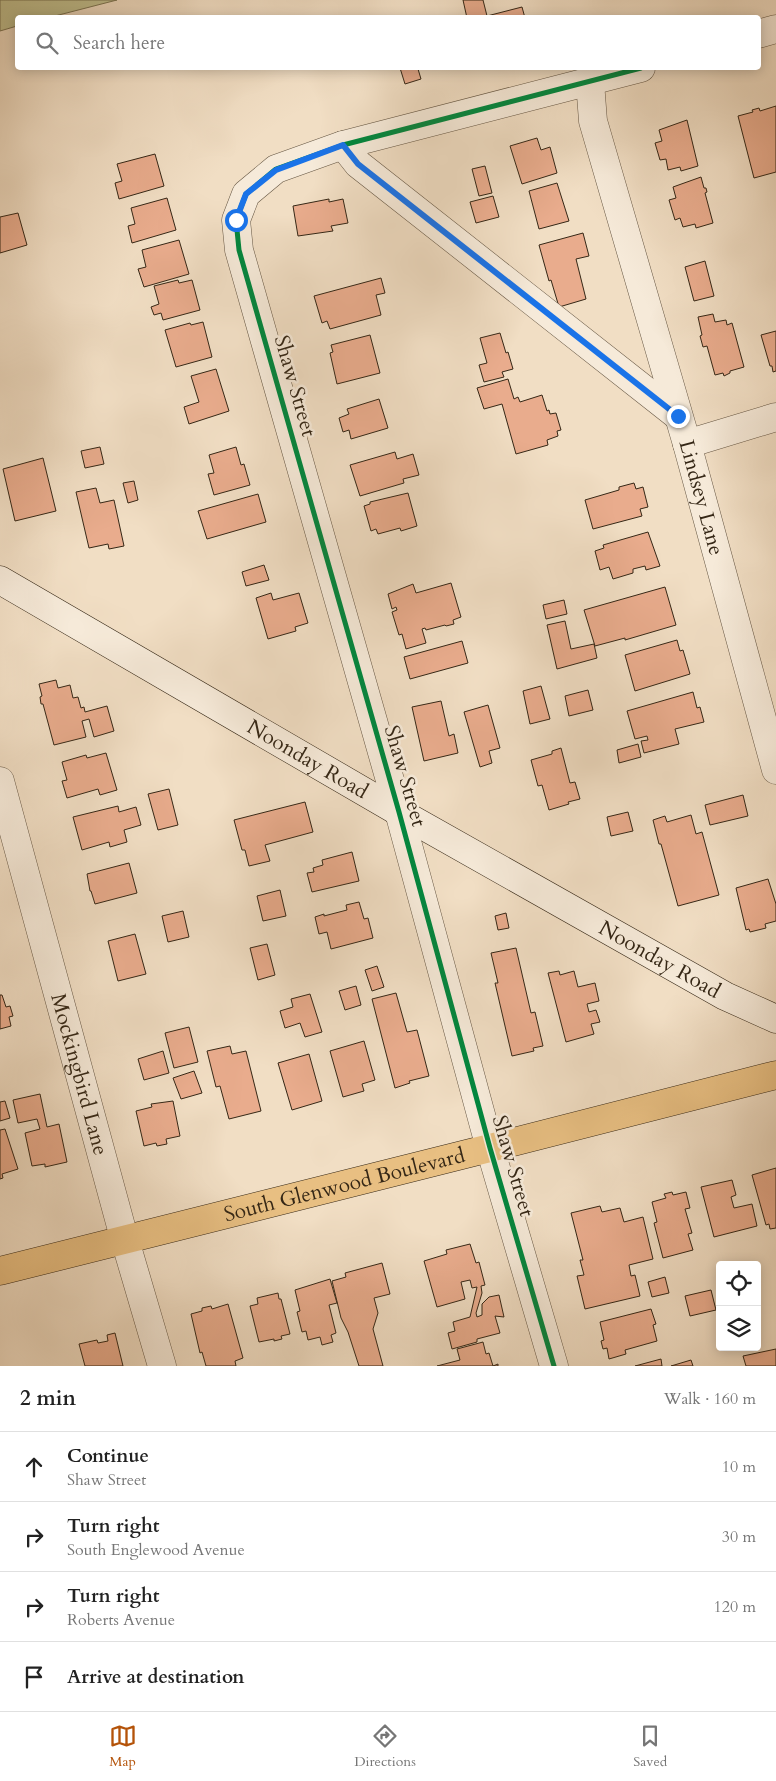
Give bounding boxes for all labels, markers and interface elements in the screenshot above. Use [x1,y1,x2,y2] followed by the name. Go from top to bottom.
[15,15,761,70] search box
[33,29,61,57] icon: search
[73,30,165,56] text: Search here
[225,209,248,232] route start
[267,332,323,440] street label: Shaw Street
[667,405,690,428] route end
[672,437,731,558] street label: Lindsey Lane
[242,712,374,806] street label: Noonday Road
[377,722,433,830] street label: Shaw Street
[594,913,726,1005] street label: Noonday Road
[44,990,116,1159] street label: Mockingbird Lane
[485,1112,541,1220] street label: Shaw Street
[221,1140,468,1229] street label: South Glenwood Boulevard
[716,1261,761,1351] map controls
[716,1261,761,1306] button: locate
[716,1306,761,1351] button: layers
[20,1384,76,1413] text: 2 min
[664,1388,756,1410] text: Walk · 160 m
[67,1443,149,1469] text: Continue
[20,1453,48,1481] icon: ahead
[722,1456,756,1478] text: 10 m
[67,1469,146,1491] text: Shaw Street
[67,1513,159,1539] text: Turn right
[20,1523,48,1551] icon: right
[722,1526,756,1548] text: 30 m
[67,1539,245,1561] text: South Englewood Avenue
[67,1583,159,1609] text: Turn right
[20,1593,48,1621] icon: right
[714,1596,756,1618] text: 120 m
[67,1609,175,1631] text: Roberts Avenue
[20,1663,48,1691] icon: arrive
[67,1664,244,1690] text: Arrive at destination
[109,1722,137,1771] tab: Map
[354,1722,416,1771] tab: Directions
[633,1722,667,1771] tab: Saved

